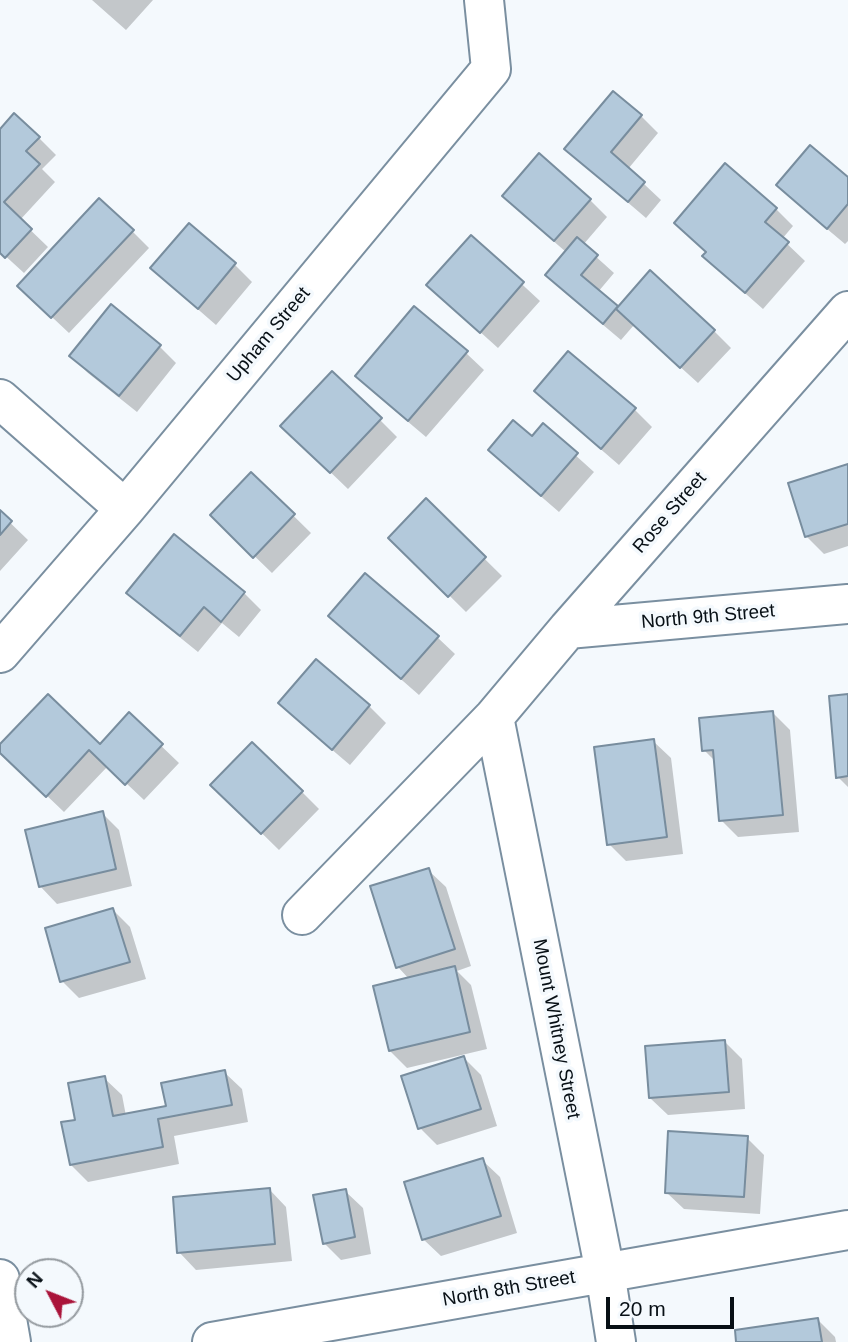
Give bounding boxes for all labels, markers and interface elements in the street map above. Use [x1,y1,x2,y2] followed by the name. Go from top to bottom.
[223,283,315,387] street label: Upham Street
[628,468,712,558] street label: Rose Street
[640,600,776,634] street label: North 9th Street
[527,937,585,1121] street label: Mount Whitney Street
[14,1258,84,1328] north arrow
[441,1266,577,1312] street label: North 8th Street
[22,1268,47,1292] text: N
[610,1282,738,1326] scale bar
[619,1297,666,1320] text: 20 m

